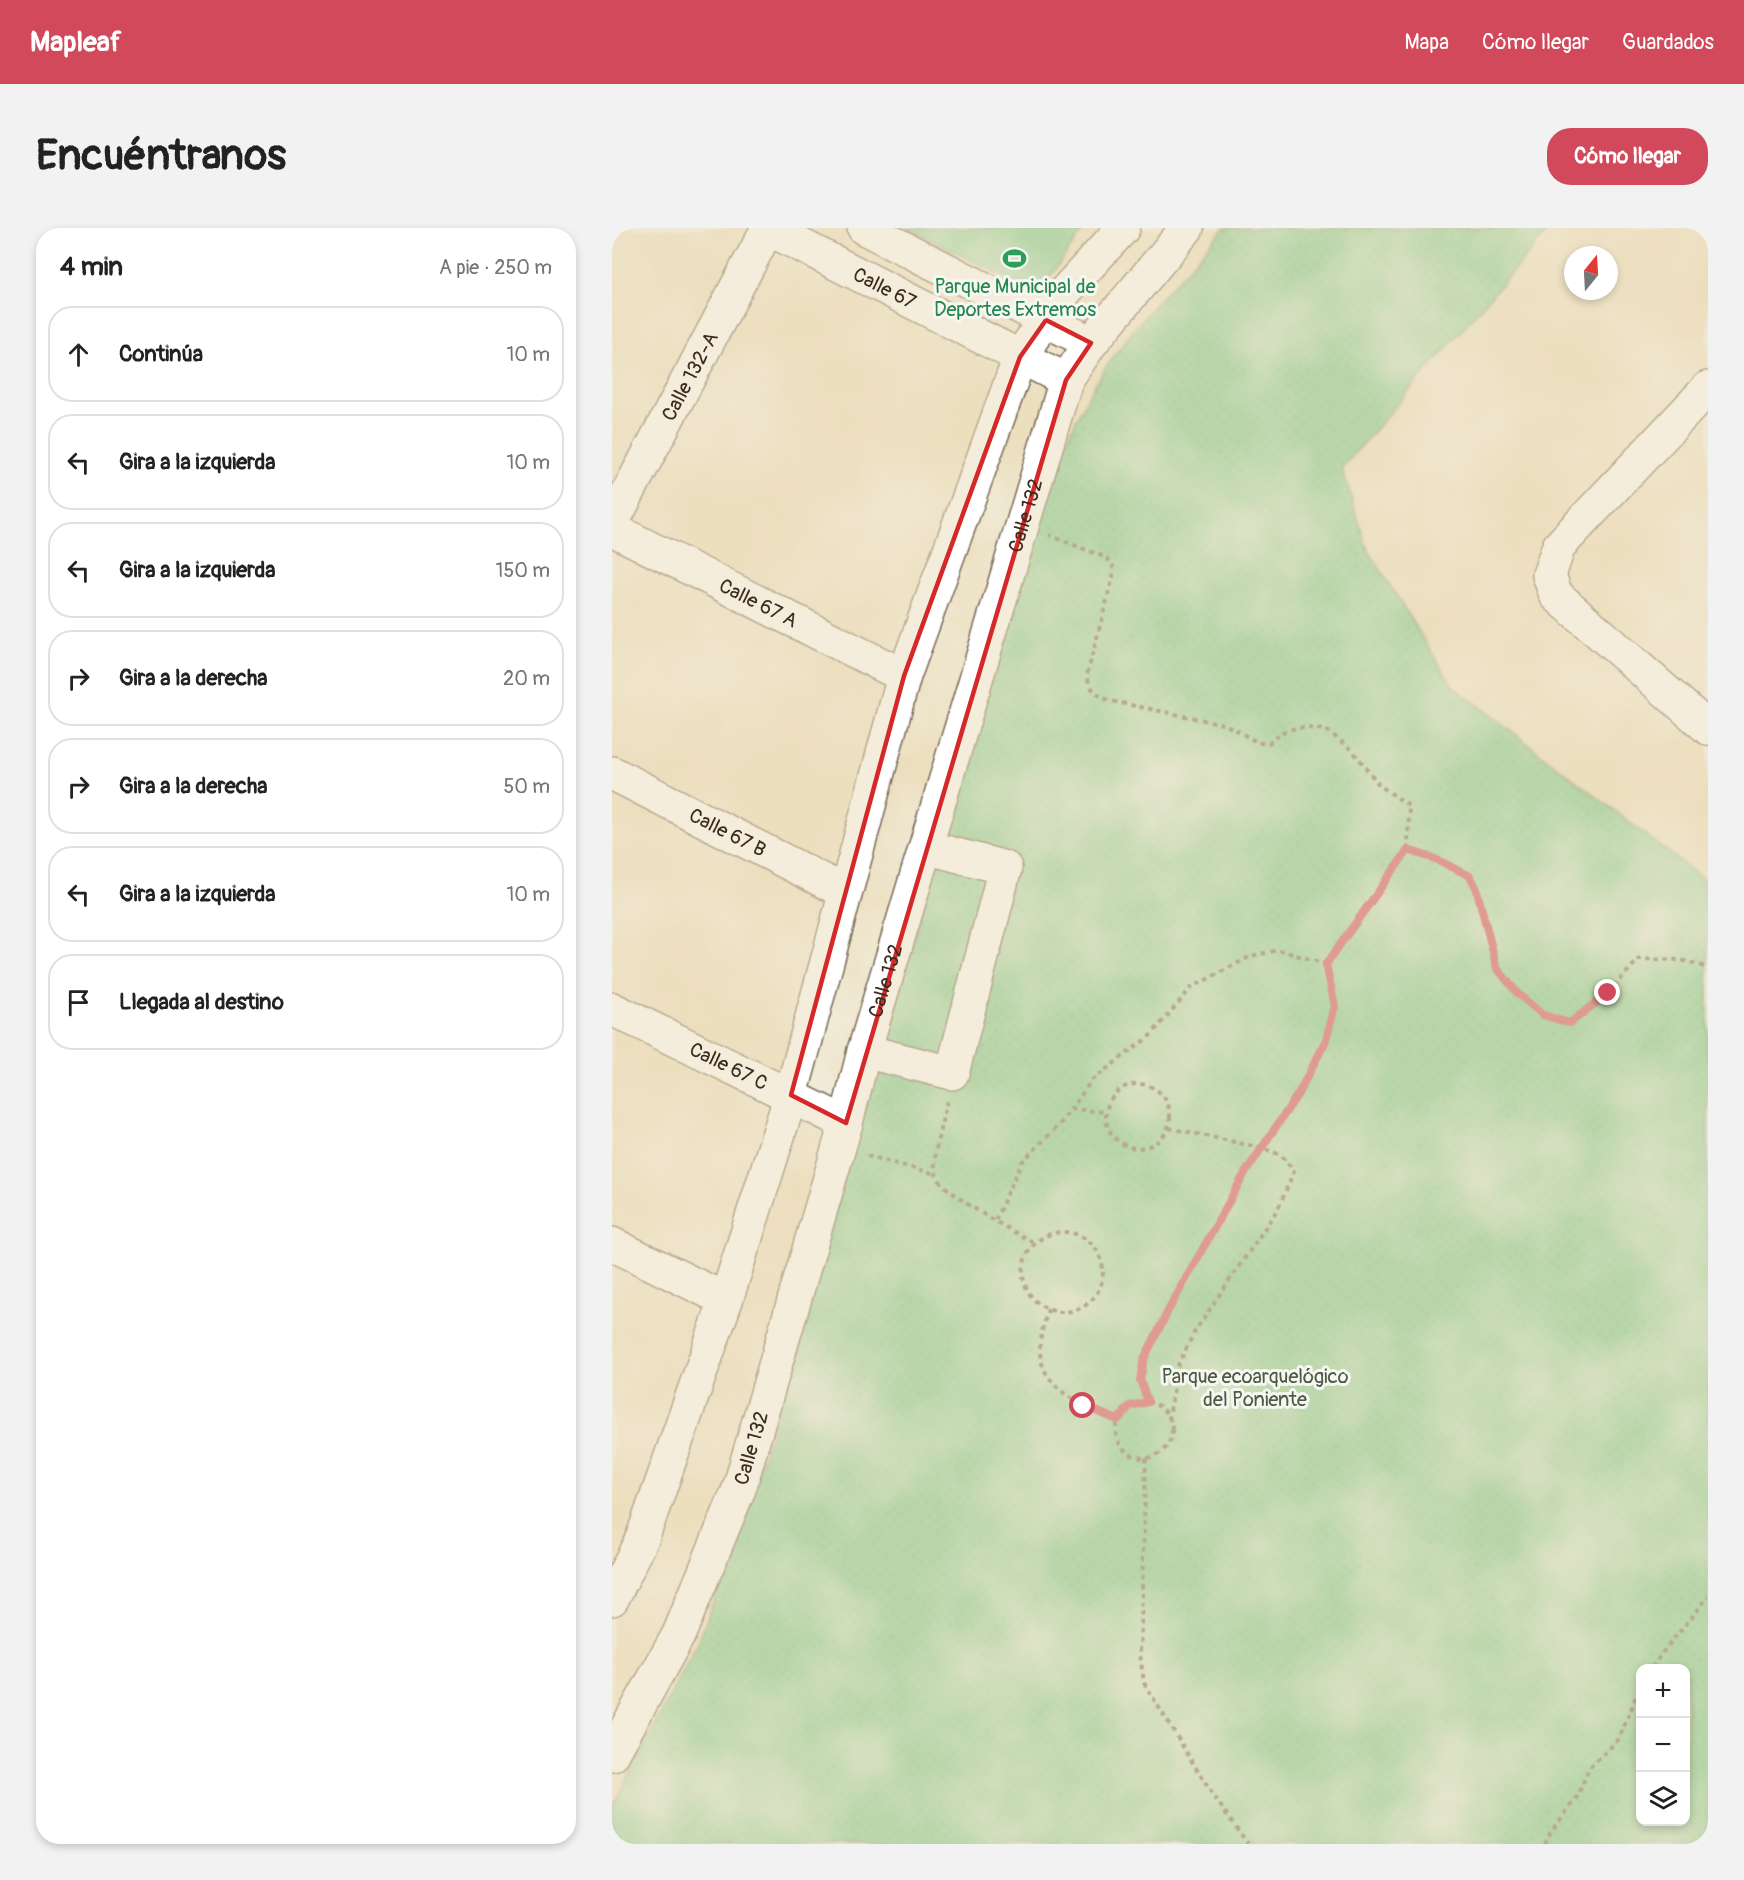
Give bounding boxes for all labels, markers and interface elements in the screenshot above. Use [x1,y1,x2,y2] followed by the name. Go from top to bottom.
[30,25,121,60] text: Mapleaf
[1404,29,1449,56] text: Mapa
[1482,29,1589,56] text: Cómo llegar
[1622,29,1714,56] text: Guardados
[1547,128,1708,185] button: Cómo llegar
[36,130,286,182] text: Encuéntranos
[1002,245,1028,271] sports icon: Parque Municipal de Deportes Extremos
[1564,246,1618,300] north arrow
[60,251,123,283] text: 4 min
[439,255,552,280] text: A pie · 250 m
[849,262,921,315] street label: Calle 67
[934,274,1096,322] place label: Parque Municipal de Deportes Extremos
[656,328,724,425] street label: Calle 132-A
[62,338,95,371] icon: ahead
[119,340,203,368] text: Continúa
[506,342,550,367] text: 10 m
[62,446,95,479] icon: left
[119,448,276,476] text: Gira a la izquierda
[506,450,550,475] text: 10 m
[1003,476,1049,555] street label: Calle 132
[62,554,95,587] icon: left
[119,556,276,584] text: Gira a la izquierda
[496,558,550,583] text: 150 m
[715,573,802,633] street label: Calle 67 A
[62,662,95,695] icon: right
[119,664,267,692] text: Gira a la derecha
[503,666,550,691] text: 20 m
[62,770,95,803] icon: right
[119,772,267,800] text: Gira a la derecha
[503,774,550,799] text: 50 m
[685,803,770,863] street label: Calle 67 B
[62,878,95,911] icon: left
[119,880,276,908] text: Gira a la izquierda
[506,882,550,907] text: 10 m
[863,941,908,1021] street label: Calle 132
[1594,979,1620,1005] route end
[62,986,95,1019] icon: arrive
[119,988,284,1016] text: Llegada al destino
[685,1037,772,1096] street label: Calle 67 C
[1162,1364,1349,1412] park label: Parque ecoarquelógico del Poniente
[1069,1392,1095,1418] route start
[729,1408,774,1488] street label: Calle 132
[1636,1664,1690,1826] map controls
[1636,1664,1690,1718] button: +
[1636,1718,1690,1772] button: −
[1636,1772,1690,1826] button: layers

